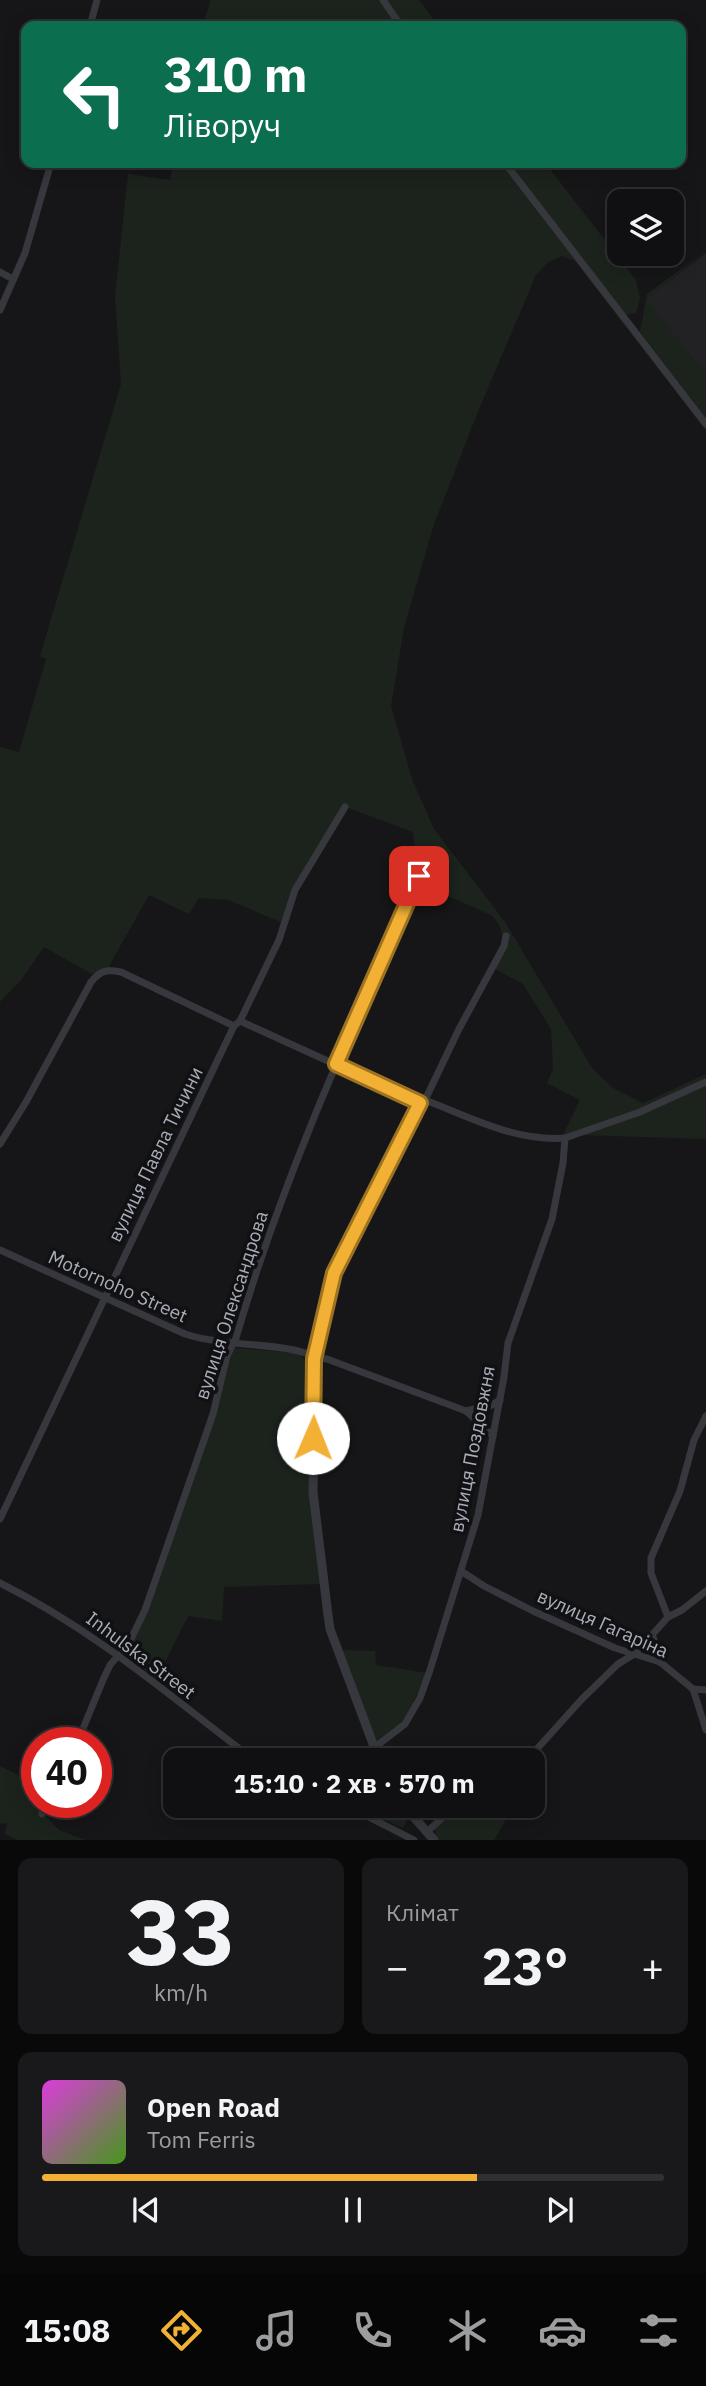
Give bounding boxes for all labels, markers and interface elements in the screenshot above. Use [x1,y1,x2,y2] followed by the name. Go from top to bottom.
[164,42,308,105] text: 310 m
[49,49,140,140] icon: left
[164,104,281,146] text: Ліворуч
[607,189,684,266] map controls
[607,189,684,266] button: layers
[389,846,449,906] pin
[400,857,438,895] icon: arrive
[102,1063,208,1245] street label: вулиця Павла Тичини
[189,1208,273,1402] street label: вулиця Олександрова
[45,1245,191,1327] street label: Motornoho Street
[444,1364,500,1534] street label: вулиця Поздовжня
[276,1401,350,1475] position arrow
[534,1583,672,1663] street label: вулиця Гагаріна
[81,1606,201,1704] street label: Inhulska Street
[21,1727,112,1818] speed limit sign: 40
[233,1766,475,1800] text: 15:10 · 2 хв · 570 m
[126,1872,236,1990] text: 33
[386,1897,459,1927] text: Клімат
[482,1932,568,1999] text: 23°
[386,1942,409,1991] text: −
[641,1942,664,1991] text: +
[154,1977,208,2007] text: km/h
[147,2090,280,2124] text: Open Road
[147,2124,256,2154] text: Tom Ferris
[127,2191,165,2229] icon: previous
[334,2191,372,2229] icon: pause
[541,2191,579,2229] icon: next
[157,2306,206,2355] icon: directions
[252,2306,301,2355] icon: music
[348,2306,397,2355] icon: phone
[443,2306,492,2355] icon: climate
[538,2306,587,2355] icon: car
[634,2306,683,2355] icon: filters
[23,2309,111,2351] text: 15:08

